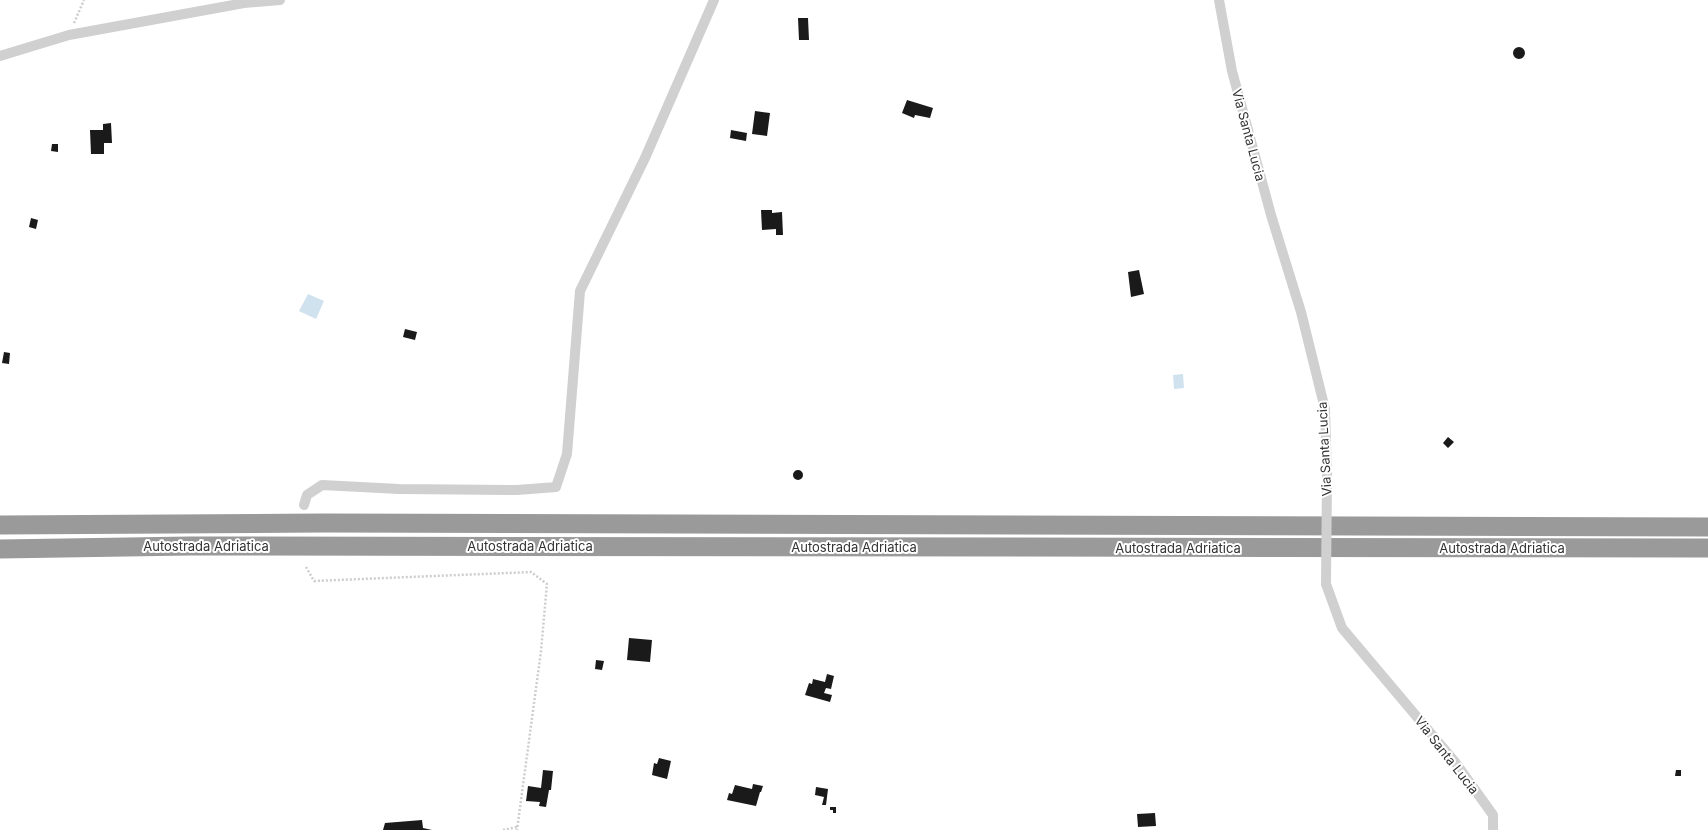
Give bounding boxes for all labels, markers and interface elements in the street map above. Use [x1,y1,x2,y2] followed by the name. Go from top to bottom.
[1229,87,1269,183] street label: Via Santa Lucia
[1314,401,1334,497] street label: Via Santa Lucia
[143,538,269,554] street label: Autostrada Adriatica
[467,538,593,554] street label: Autostrada Adriatica
[791,539,917,555] street label: Autostrada Adriatica
[1115,540,1241,556] street label: Autostrada Adriatica
[1439,540,1565,556] street label: Autostrada Adriatica
[1412,713,1482,797] street label: Via Santa Lucia

